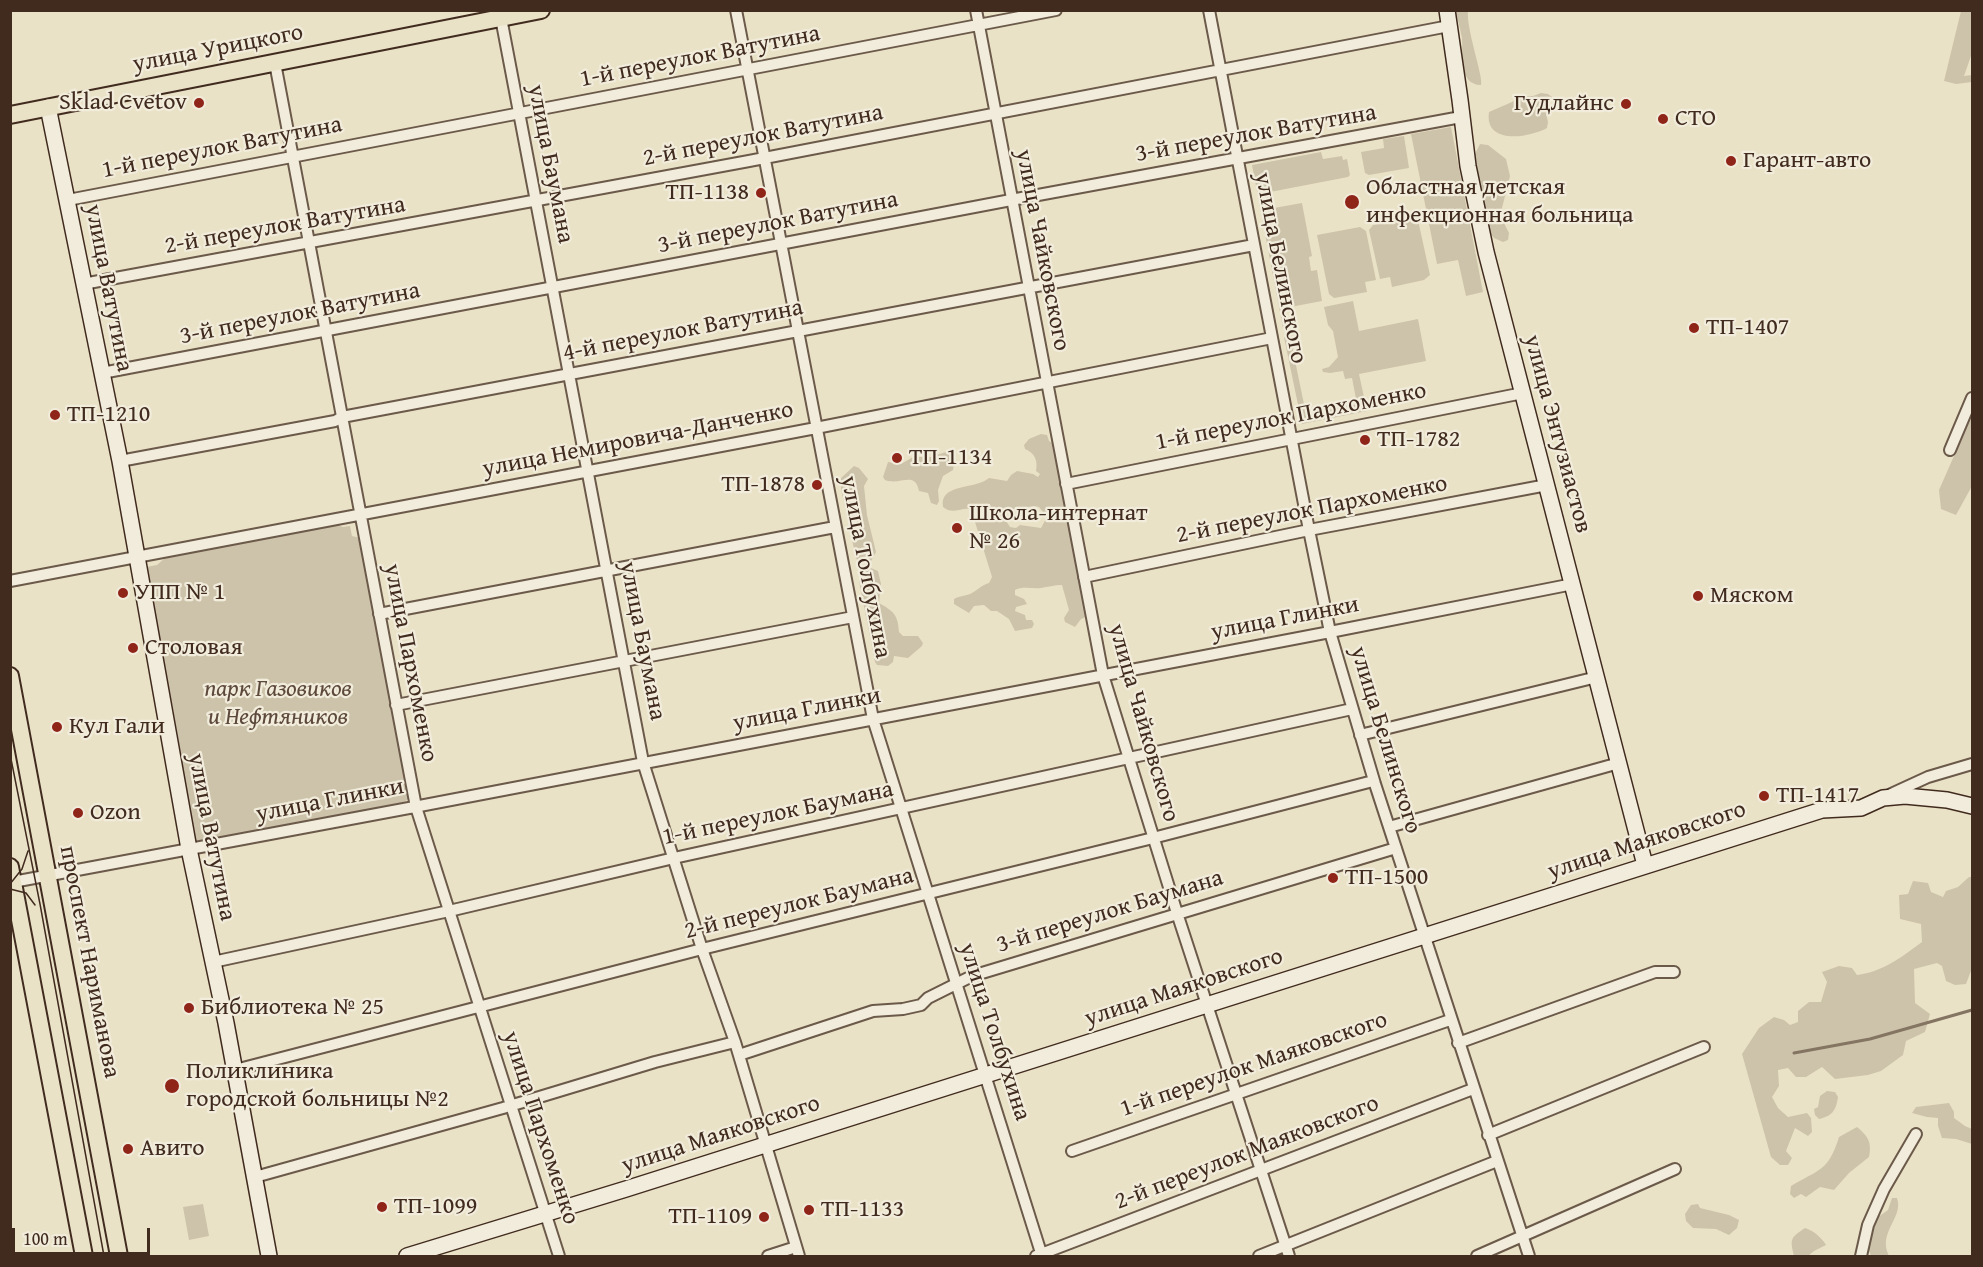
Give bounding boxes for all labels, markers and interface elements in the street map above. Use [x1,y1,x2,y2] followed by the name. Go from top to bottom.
[130,18,306,80] street label: улица Урицкого
[578,20,822,94] street label: 1-й переулок Ватутина
[520,82,580,246] street label: улица Баумана
[59,89,187,117] place label: Sklad Cvetov
[1514,90,1614,118] place label: Гудлайнс
[192,96,206,110] marker: Sklad Cvetov
[1619,97,1633,111] marker: Гудлайнс
[641,99,885,173] street label: 2-й переулок Ватутина
[1133,99,1379,169] street label: 3-й переулок Ватутина
[1675,105,1716,133] place label: СТО
[100,111,344,185] street label: 1-й переулок Ватутина
[1656,112,1670,126] marker: СТО
[1008,147,1076,353] street label: улица Чайковского
[1743,147,1871,175] place label: Гарант-авто
[1724,154,1738,168] marker: Гарант-авто
[1247,170,1313,366] street label: улица Белинского
[1366,174,1633,230] place label: Областная детская инфекционная больница
[666,179,749,207] place label: ТП-1138
[656,186,900,260] street label: 3-й переулок Ватутина
[754,186,768,200] marker: ТП-1138
[162,191,408,261] street label: 2-й переулок Ватутина
[1343,193,1361,211] marker: Областная детская инфекционная больница
[78,202,138,374] street label: улица Ватутина
[178,277,422,351] street label: 3-й переулок Ватутина
[561,294,805,368] street label: 4-й переулок Ватутина
[1706,314,1789,342] place label: ТП-1407
[1687,321,1701,335] marker: ТП-1407
[1517,332,1597,536] street label: улица Энтузиастов
[1153,377,1429,457] street label: 1-й переулок Пархоменко
[480,396,796,484] street label: улица Немировича-Данченко
[67,401,150,429] place label: ТП-1210
[48,408,62,422] marker: ТП-1210
[1377,426,1460,454] place label: ТП-1782
[1358,433,1372,447] marker: ТП-1782
[909,444,992,472] place label: ТП-1134
[890,451,904,465] marker: ТП-1134
[1174,470,1450,550] street label: 2-й переулок Пархоменко
[722,471,805,499] place label: ТП-1878
[833,473,897,661] street label: улица Толбухина
[810,478,824,492] marker: ТП-1878
[969,500,1148,556] place label: Школа-интернат № 26
[950,521,964,535] marker: Школа-интернат № 26
[612,559,672,723] street label: улица Баумана
[377,561,443,765] street label: улица Пархоменко
[135,579,225,607] place label: УПП № 1
[1710,582,1794,610] place label: Мяском
[116,586,130,600] marker: УПП № 1
[1691,589,1705,603] marker: Мяском
[1209,591,1361,647] street label: улица Глинки
[1101,621,1185,825] street label: улица Чайковского
[145,634,243,662] place label: Столовая
[126,641,140,655] marker: Столовая
[1343,643,1427,837] street label: улица Белинского
[204,676,352,732] park label: парк Газовиков и Нефтяников
[731,682,883,738] street label: улица Глинки
[69,713,165,741] place label: Кул Гали
[50,720,64,734] marker: Кул Гали
[181,751,241,923] street label: улица Ватутина
[254,773,406,829] street label: улица Глинки
[660,775,896,853] street label: 1-й переулок Баумана
[1776,782,1859,810] place label: ТП-1417
[1757,789,1771,803] marker: ТП-1417
[1544,795,1750,887] street label: улица Маяковского
[90,799,141,827] place label: Ozon
[71,806,85,820] marker: Ozon
[52,843,126,1081] street label: проспект Нариманова
[681,862,917,946] street label: 2-й переулок Баумана
[993,864,1227,960] street label: 3-й переулок Баумана
[1345,864,1428,892] place label: ТП-1500
[1326,871,1340,885] marker: ТП-1500
[952,939,1036,1125] street label: улица Толбухина
[1081,942,1287,1034] street label: улица Маяковского
[201,994,384,1022] place label: Библиотека № 25
[182,1001,196,1015] marker: Библиотека № 25
[1117,1006,1391,1124] street label: 1-й переулок Маяковского
[495,1028,585,1228] street label: улица Пархоменко
[186,1058,449,1114] place label: Поликлиника городской больницы №2
[163,1077,181,1095] marker: Поликлиника городской больницы №2
[618,1089,824,1181] street label: улица Маяковского
[1111,1089,1383,1217] street label: 2-й переулок Маяковского
[140,1135,204,1163] place label: Авито
[121,1142,135,1156] marker: Авито
[394,1193,477,1221] place label: ТП-1099
[821,1196,904,1224] place label: ТП-1133
[375,1200,389,1214] marker: ТП-1099
[669,1203,752,1231] place label: ТП-1109
[802,1203,816,1217] marker: ТП-1133
[757,1210,771,1224] marker: ТП-1109
[15,1216,153,1254] scale bar
[23,1225,68,1252] text: 100 m

